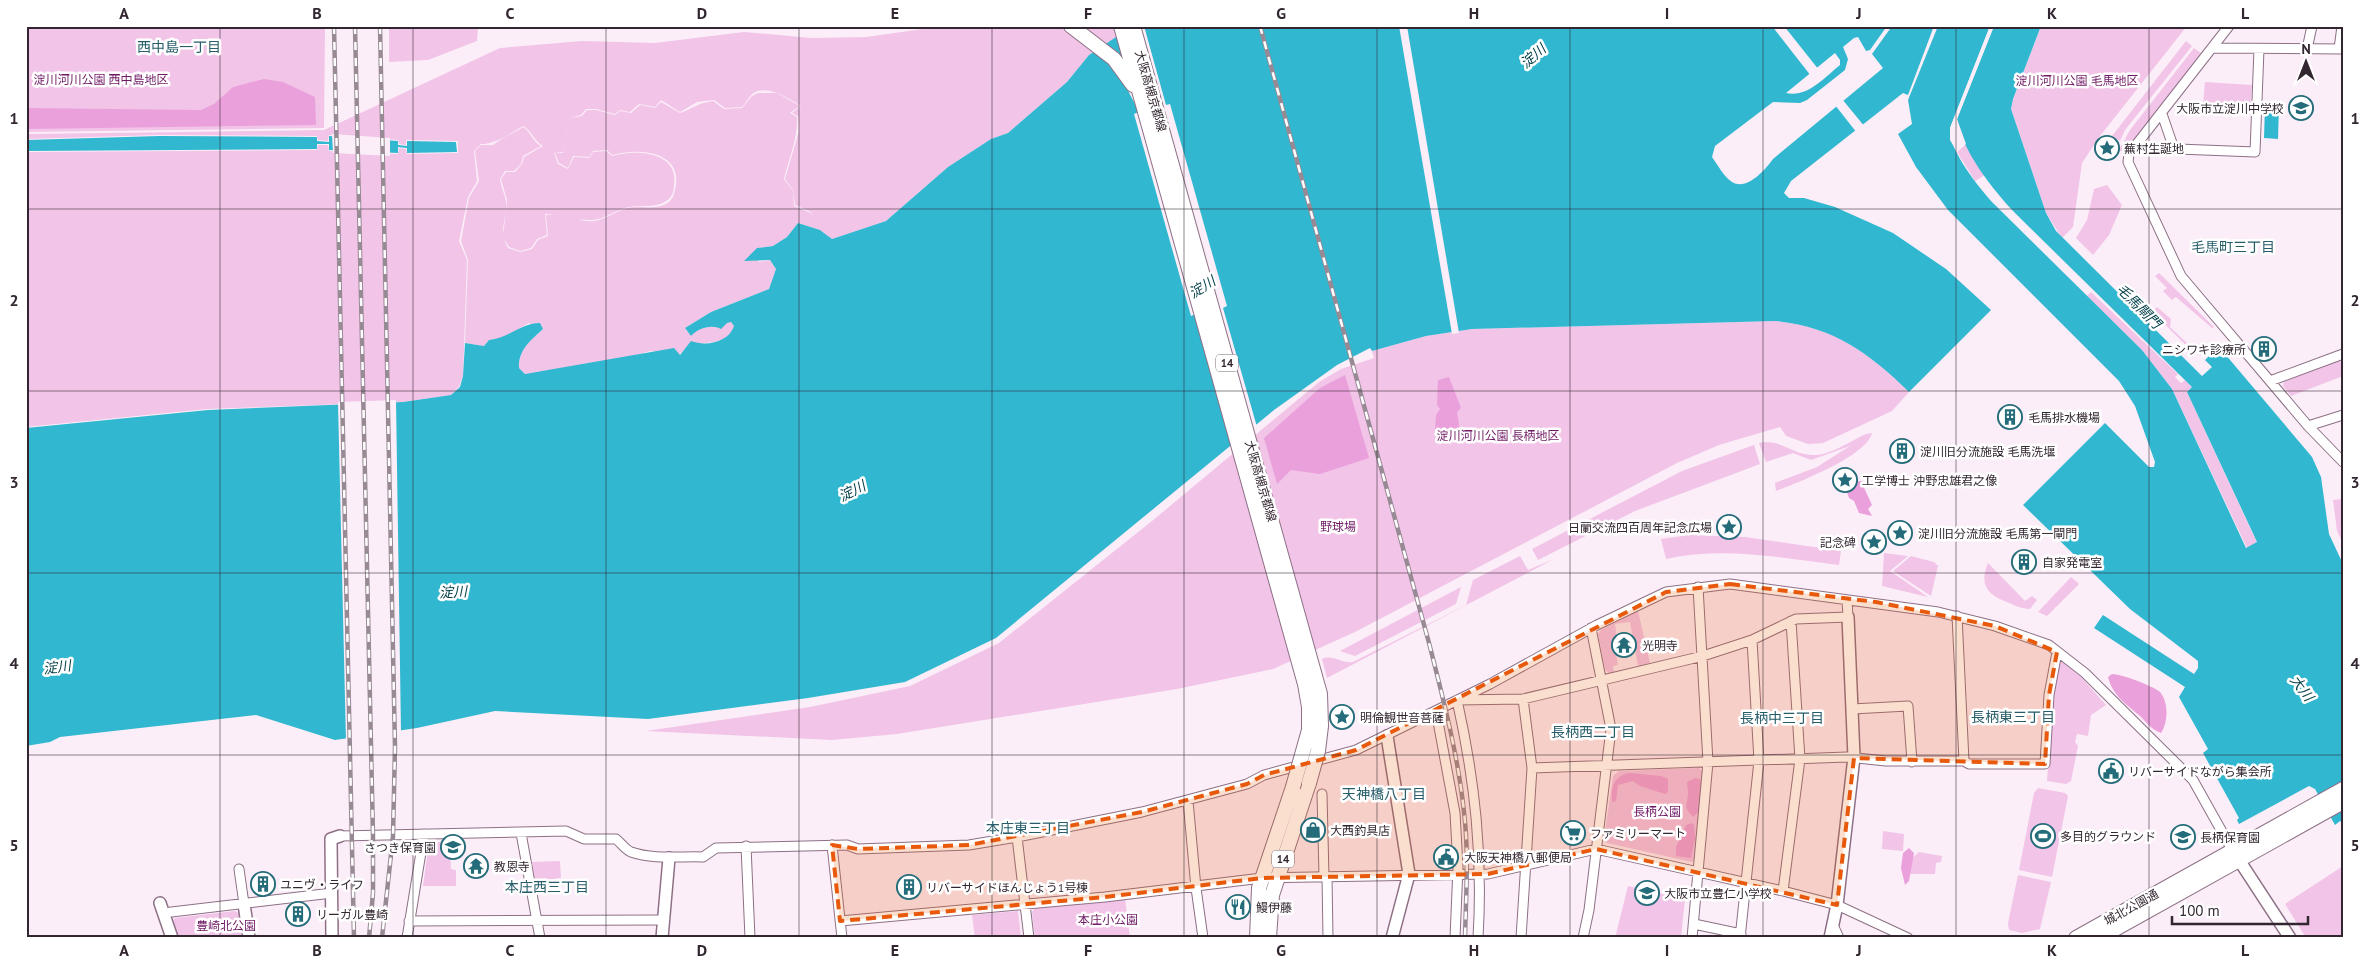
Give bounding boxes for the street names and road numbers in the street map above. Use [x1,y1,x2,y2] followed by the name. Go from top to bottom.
[1132,49,1170,133] street label: 大阪高槻京都線
[1216,354,1238,372] road number: 14
[1242,439,1280,523] street label: 大阪高槻京都線
[1272,851,1294,868] road number: 14
[2101,886,2161,928] street label: 城北公園通

